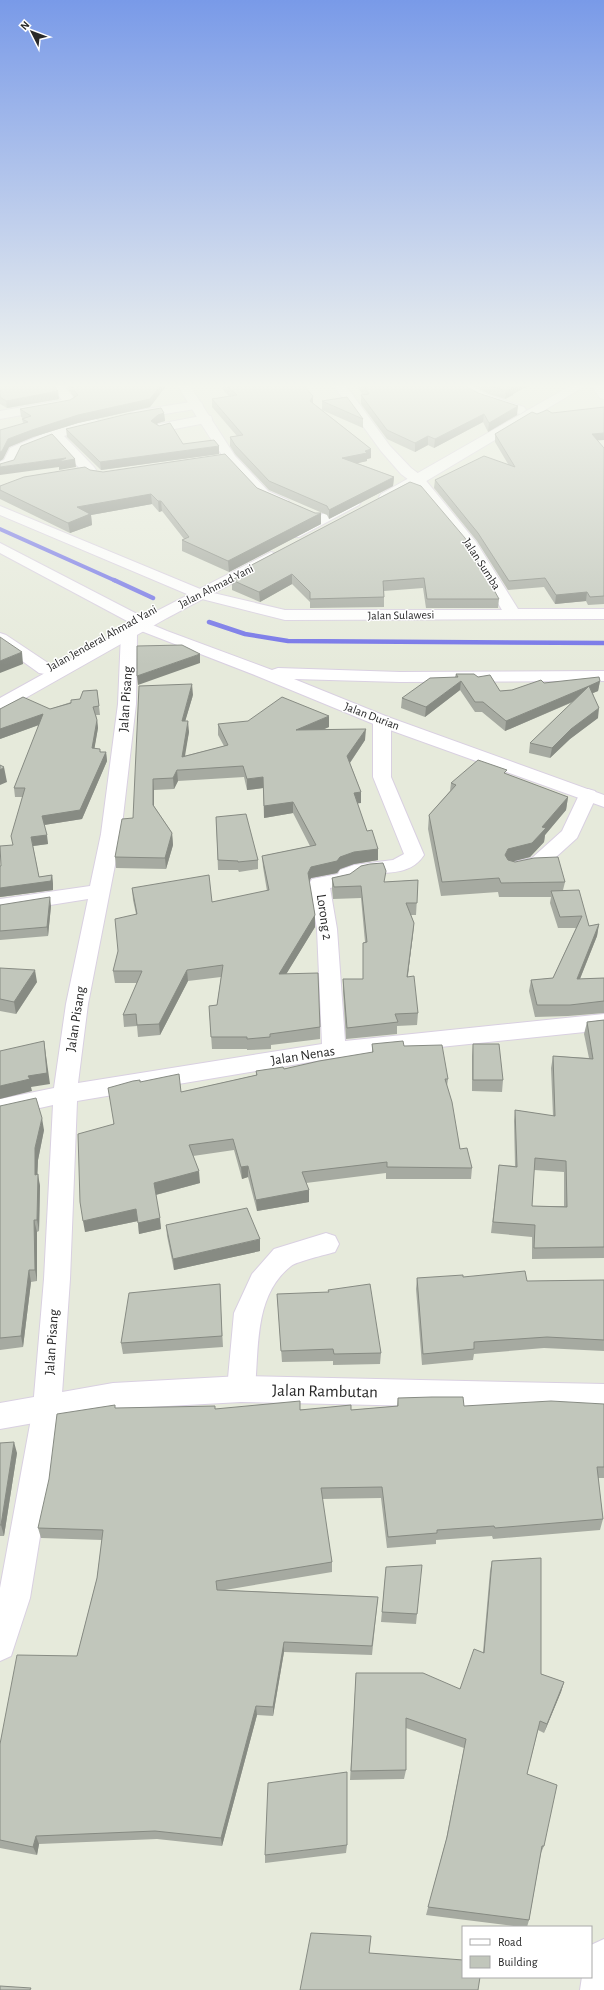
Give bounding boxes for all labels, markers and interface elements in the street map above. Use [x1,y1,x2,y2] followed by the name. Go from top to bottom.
[12,12,52,52] north arrow
[18,19,32,32] text: N
[461,536,503,592] street label: Jalan Sumba
[177,562,255,610] street label: Jalan Ahmad Yani
[45,603,159,673] street label: Jalan Jenderal Ahmad Yani
[368,608,434,622] street label: Jalan Sulawesi
[117,665,135,732] street label: Jalan Pisang
[343,700,401,732] street label: Jalan Durian
[314,893,334,941] street label: Lorong 2
[64,985,88,1053] street label: Jalan Pisang
[270,1044,336,1068] street label: Jalan Nenas
[43,1308,61,1375] street label: Jalan Pisang
[272,1382,378,1400] street label: Jalan Rambutan
[462,1926,592,1978] legend
[498,1936,522,1948] text: Road
[498,1956,538,1968] text: Building

